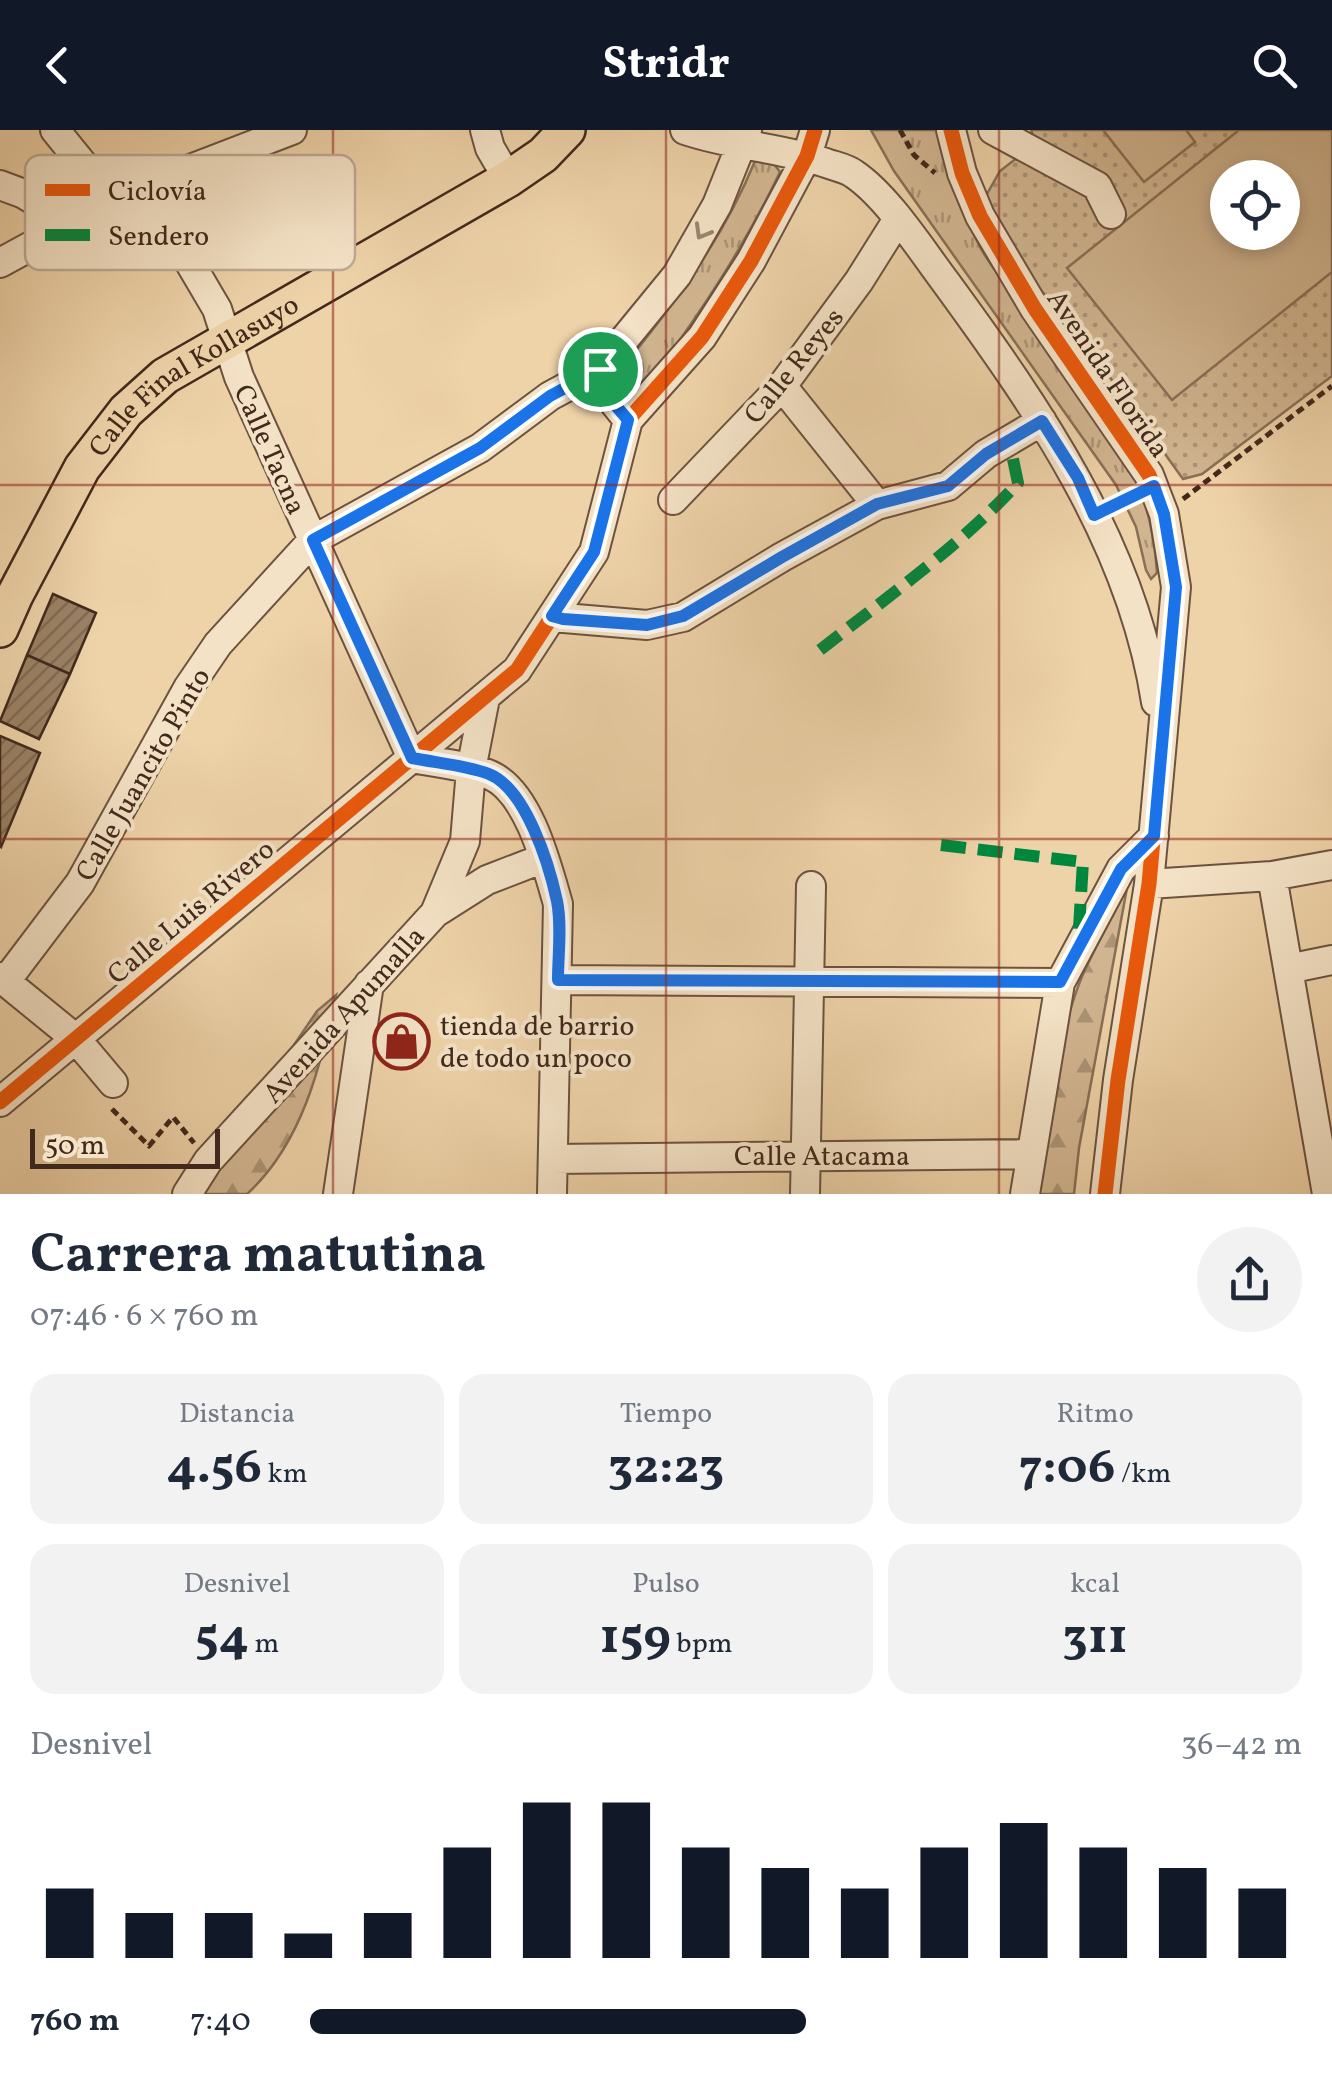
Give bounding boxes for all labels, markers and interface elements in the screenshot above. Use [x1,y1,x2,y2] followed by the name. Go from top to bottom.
[602,34,730,97] text: Stridr
[30,38,85,93] icon: back
[1247,38,1302,93] icon: search
[25,155,355,270] legend
[1210,160,1300,250] map controls
[1210,160,1300,250] button: locate
[108,173,207,212] text: Ciclovía
[108,218,209,257] text: Sendero
[695,221,715,239] one-way arrow
[1036,283,1178,466] street label: Avenida Florida
[80,286,307,466] street label: Calle Final Kollasuyo
[736,300,854,433] street label: Calle Reyes
[558,327,643,412] pin
[573,342,628,397] icon: arrive
[223,379,315,521] street label: Calle Tacna
[67,661,221,889] street label: Calle Juancito Pinto
[100,831,284,994] street label: Calle Luis Rivero
[255,919,435,1113] street label: Avenida Apumalla
[440,1008,634,1079] place label: tienda de barrio de todo un poco
[371,1011,431,1071] shop icon: tienda de barrio de todo un poco
[30,1124,220,1168] scale bar
[45,1127,105,1166] text: 50 m
[734,1138,910,1177] street label: Calle Atacama
[30,1219,486,1295] text: Carrera matutina
[1197,1227,1302,1332] button: share
[30,1295,259,1339] text: 07:46 · 6 × 760 m
[179,1395,295,1434] text: Distancia
[620,1395,712,1434] text: Tiempo
[1056,1395,1134,1434] text: Ritmo
[166,1434,262,1504] text: 4.56
[608,1434,724,1504] text: 32:23
[1019,1434,1115,1504] text: 7:06
[262,1455,308,1494] text: km
[1115,1455,1171,1494] text: /km
[184,1565,291,1604] text: Desnivel
[632,1565,700,1604] text: Pulso
[1070,1565,1120,1604] text: kcal
[195,1604,249,1674] text: 54
[599,1604,671,1674] text: 159
[1062,1604,1128,1674] text: 311
[249,1625,279,1664] text: m
[671,1625,733,1664] text: bpm
[30,1724,152,1768] text: Desnivel
[1181,1724,1302,1768] text: 36–42 m
[30,2000,120,2044] text: 760 m
[190,2000,251,2044] text: 7:40

